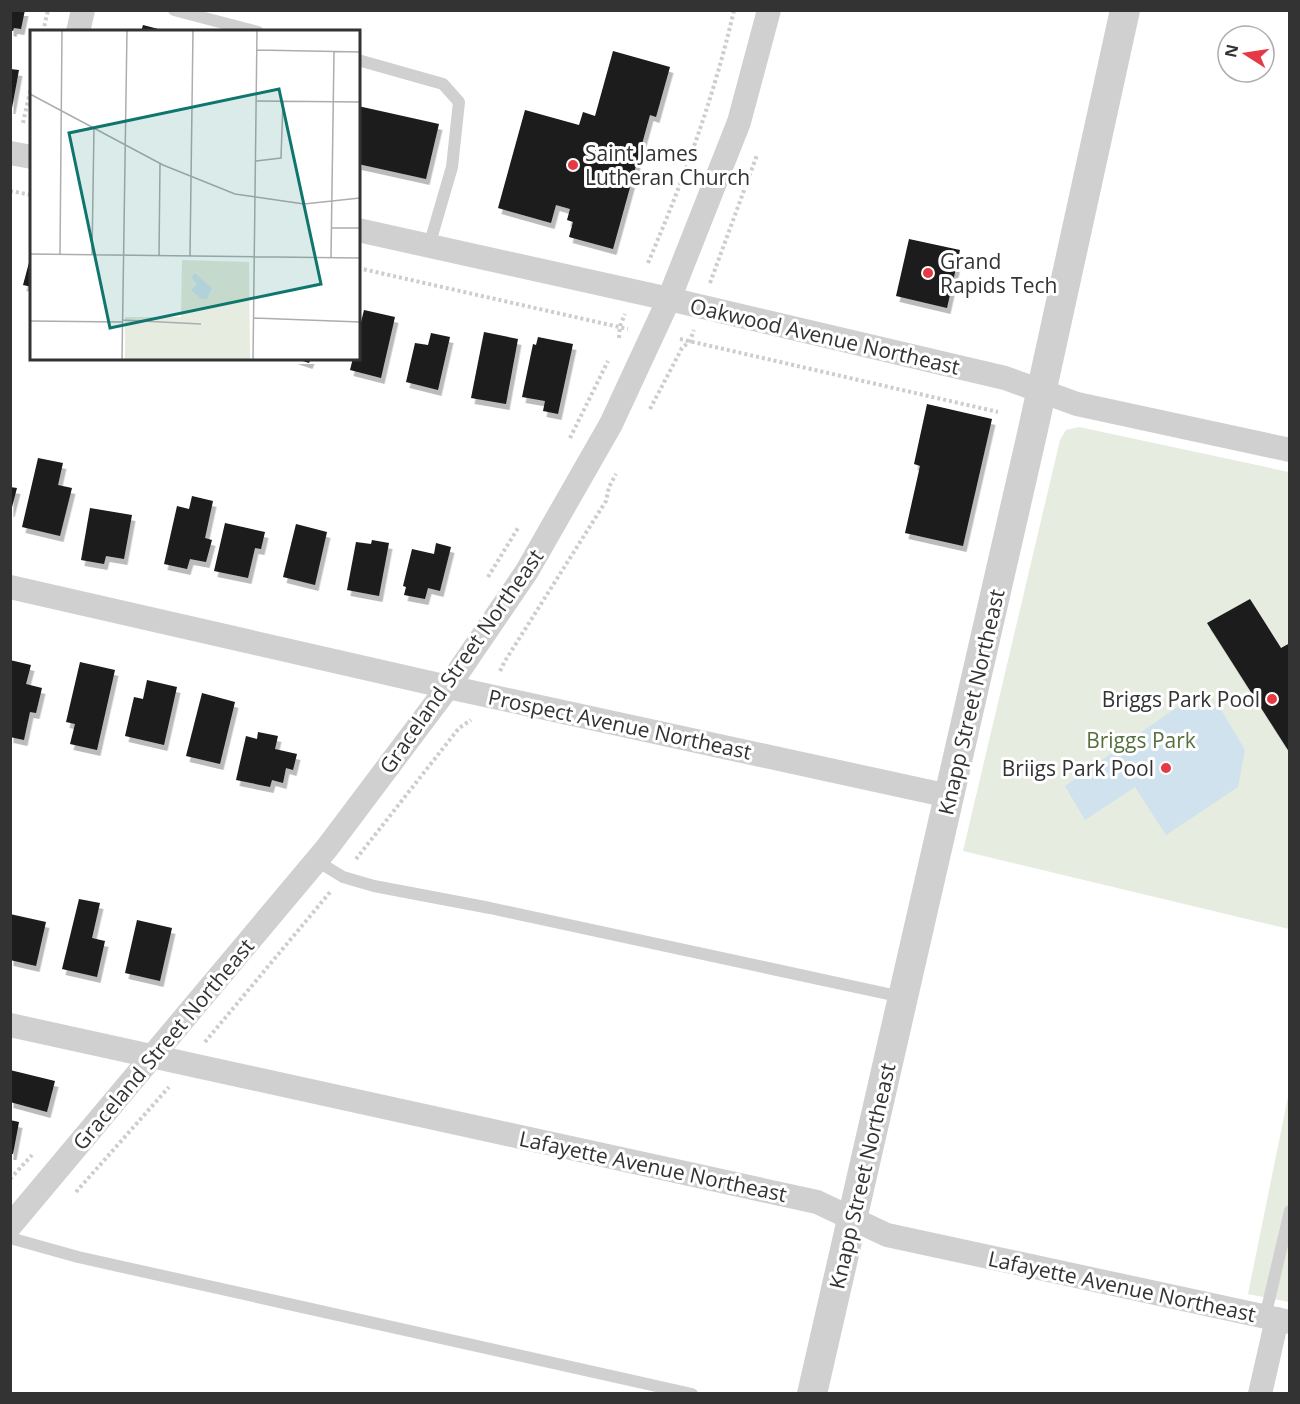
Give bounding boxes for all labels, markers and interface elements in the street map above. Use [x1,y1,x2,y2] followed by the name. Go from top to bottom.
[1216,24,1276,84] north arrow
[30,30,360,360] inset map
[1219,42,1243,60] text: N
[585,139,750,191] place label: Saint James Lutheran Church
[566,158,580,172] marker: Saint James Lutheran Church
[940,247,1057,299] place label: Grand Rapids Tech
[921,266,935,280] marker: Grand Rapids Tech
[687,291,963,381] street label: Oakwood Avenue Northeast
[373,543,549,779] street label: Graceland Street Northeast
[931,586,1011,818] street label: Knapp Street Northeast
[486,682,754,766] street label: Prospect Avenue Northeast
[1102,685,1260,713] place label: Briggs Park Pool
[1265,692,1279,706] marker: Briggs Park Pool
[1086,726,1196,754] park label: Briggs Park
[1002,754,1154,782] place label: Briigs Park Pool
[1159,761,1173,775] marker: Briigs Park Pool
[66,932,260,1156] street label: Graceland Street Northeast
[822,1060,902,1292] street label: Knapp Street Northeast
[517,1124,789,1208] street label: Lafayette Avenue Northeast
[986,1244,1258,1328] street label: Lafayette Avenue Northeast

